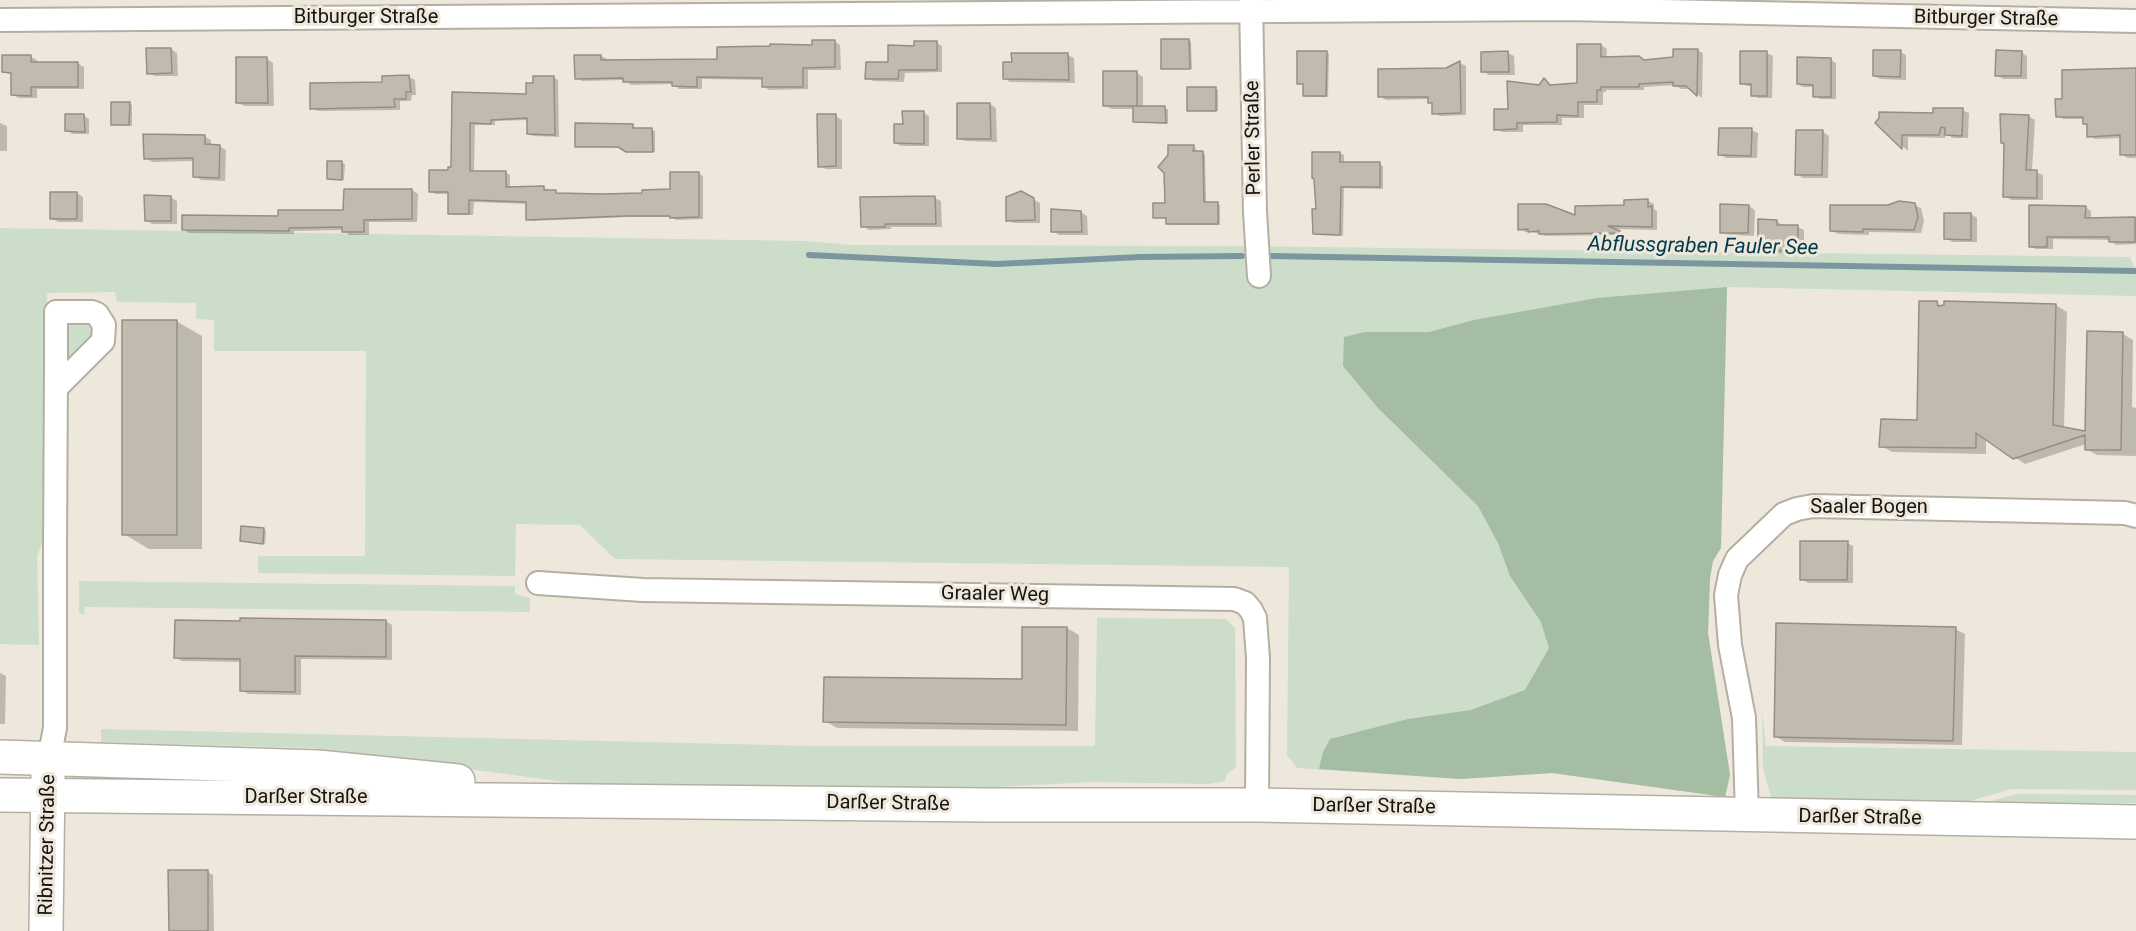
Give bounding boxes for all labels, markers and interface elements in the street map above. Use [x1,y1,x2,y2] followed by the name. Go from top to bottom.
[294,6,438,30] street label: Bitburger Straße
[1914,6,2058,32] street label: Bitburger Straße
[1241,80,1267,196] street label: Perler Straße
[1587,232,1819,262] water label: Abflussgraben Fauler See
[1810,496,1928,520] street label: Saaler Bogen
[941,582,1049,608] street label: Graaler Weg
[35,774,61,916] street label: Ribnitzer Straße
[244,786,368,810] street label: Darßer Straße
[826,791,950,817] street label: Darßer Straße
[1312,794,1436,820] street label: Darßer Straße
[1798,805,1922,831] street label: Darßer Straße

